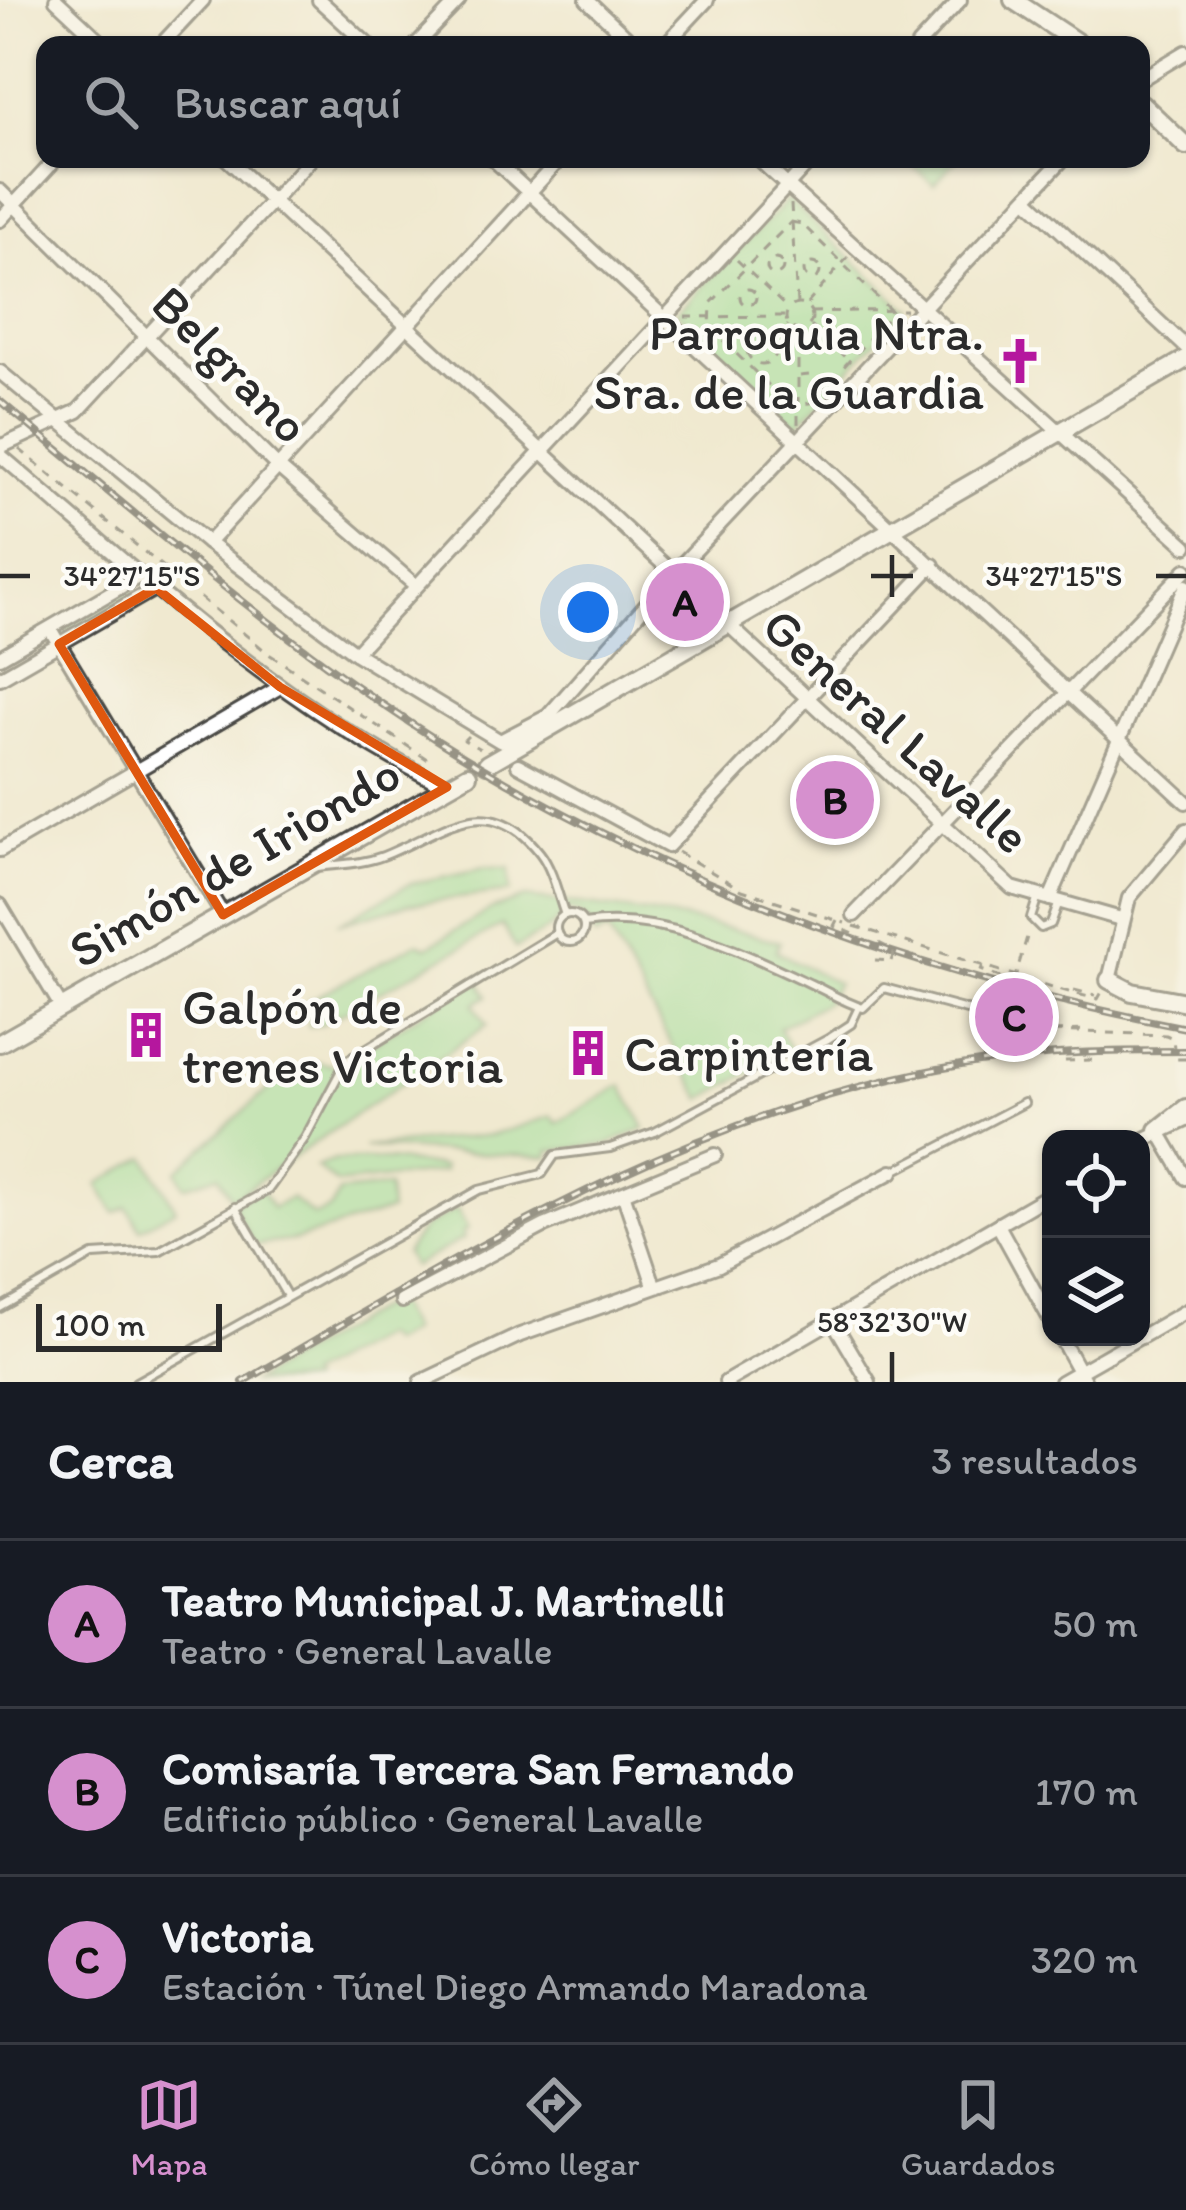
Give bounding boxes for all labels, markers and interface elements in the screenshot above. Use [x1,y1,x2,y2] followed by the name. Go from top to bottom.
[36,36,1150,168] search box
[78,69,144,135] icon: search
[174,75,401,129] text: Buscar aquí
[139,273,322,456] street label: Belgrano
[594,302,984,422] place label: Parroquia Ntra. Sra. de la Guardia
[995,336,1045,386] church icon: Parroquia Ntra. Sra. de la Guardia
[64,557,200,594] text: 34°27'15"S
[646,557,724,647] pin: A
[986,557,1122,594] text: 34°27'15"S
[558,582,618,642] your location
[751,594,1043,866] street label: General Lavalle
[58,742,411,981] street label: Simón de Iriondo
[796,755,874,845] pin: B
[975,972,1053,1062] pin: C
[182,976,503,1096] place label: Galpón de trenes Victoria
[121,1010,171,1060] building icon: Galpón de trenes Victoria
[624,1023,873,1084] place label: Carpintería
[563,1028,613,1078] building icon: Carpintería
[1042,1130,1150,1346] map controls
[1042,1130,1150,1238] button: locate
[1042,1238,1150,1346] button: layers
[36,1298,222,1351] scale bar
[817,1303,967,1340] text: 58°32'30"W
[54,1305,145,1344] text: 100 m
[48,1430,174,1491] text: Cerca
[931,1437,1138,1484] text: 3 resultados
[162,1573,725,1627] text: Teatro Municipal J. Martinelli
[75,1600,99,1647] text: A
[1052,1600,1138,1647] text: 50 m
[162,1627,553,1674] text: Teatro · General Lavalle
[162,1741,794,1795] text: Comisaría Tercera San Fernando
[74,1768,100,1815] text: B
[1035,1768,1138,1815] text: 170 m
[162,1795,703,1842] text: Edificio público · General Lavalle
[162,1909,314,1963] text: Victoria
[74,1936,100,1983] text: C
[1031,1936,1138,1983] text: 320 m
[162,1963,868,2010] text: Estación · Túnel Diego Armando Maradona
[131,2072,207,2183] tab: Mapa
[469,2072,640,2183] tab: Cómo llegar
[901,2072,1055,2183] tab: Guardados

